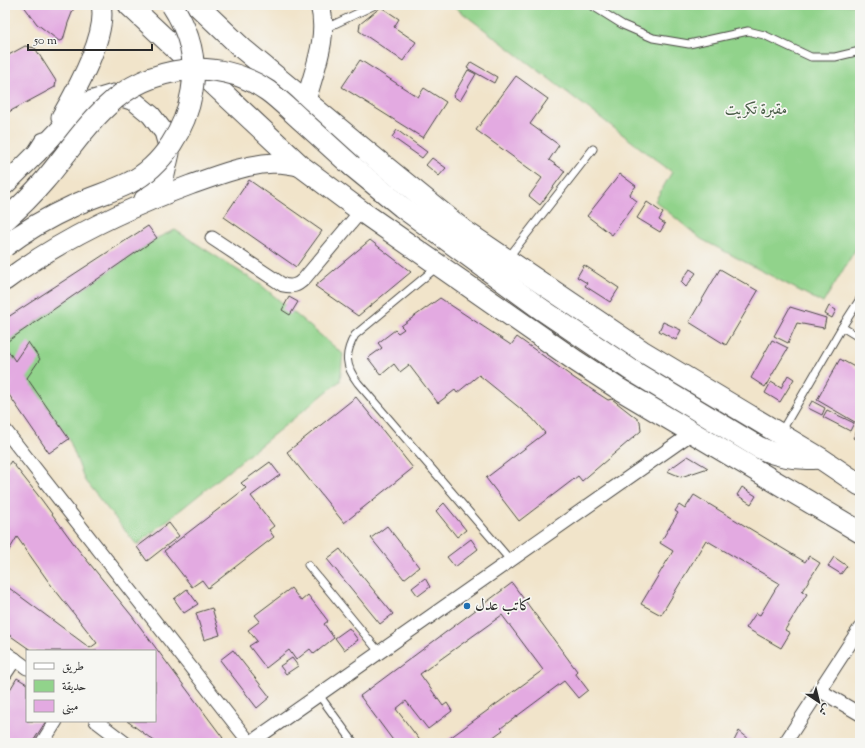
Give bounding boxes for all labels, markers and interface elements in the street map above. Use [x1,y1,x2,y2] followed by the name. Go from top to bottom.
[28,26,152,52] scale bar
[33,32,57,50] text: 50 m
[725,99,787,122] park label: مقبرة تكريت
[475,595,532,618] place label: كاتب عدل
[462,601,472,611] marker: كاتب عدل
[26,650,156,722] legend
[62,658,84,676] text: طريق
[62,678,86,696] text: حديقة
[799,682,839,722] north arrow
[62,698,78,716] text: مبنى
[815,700,833,719] text: ش

